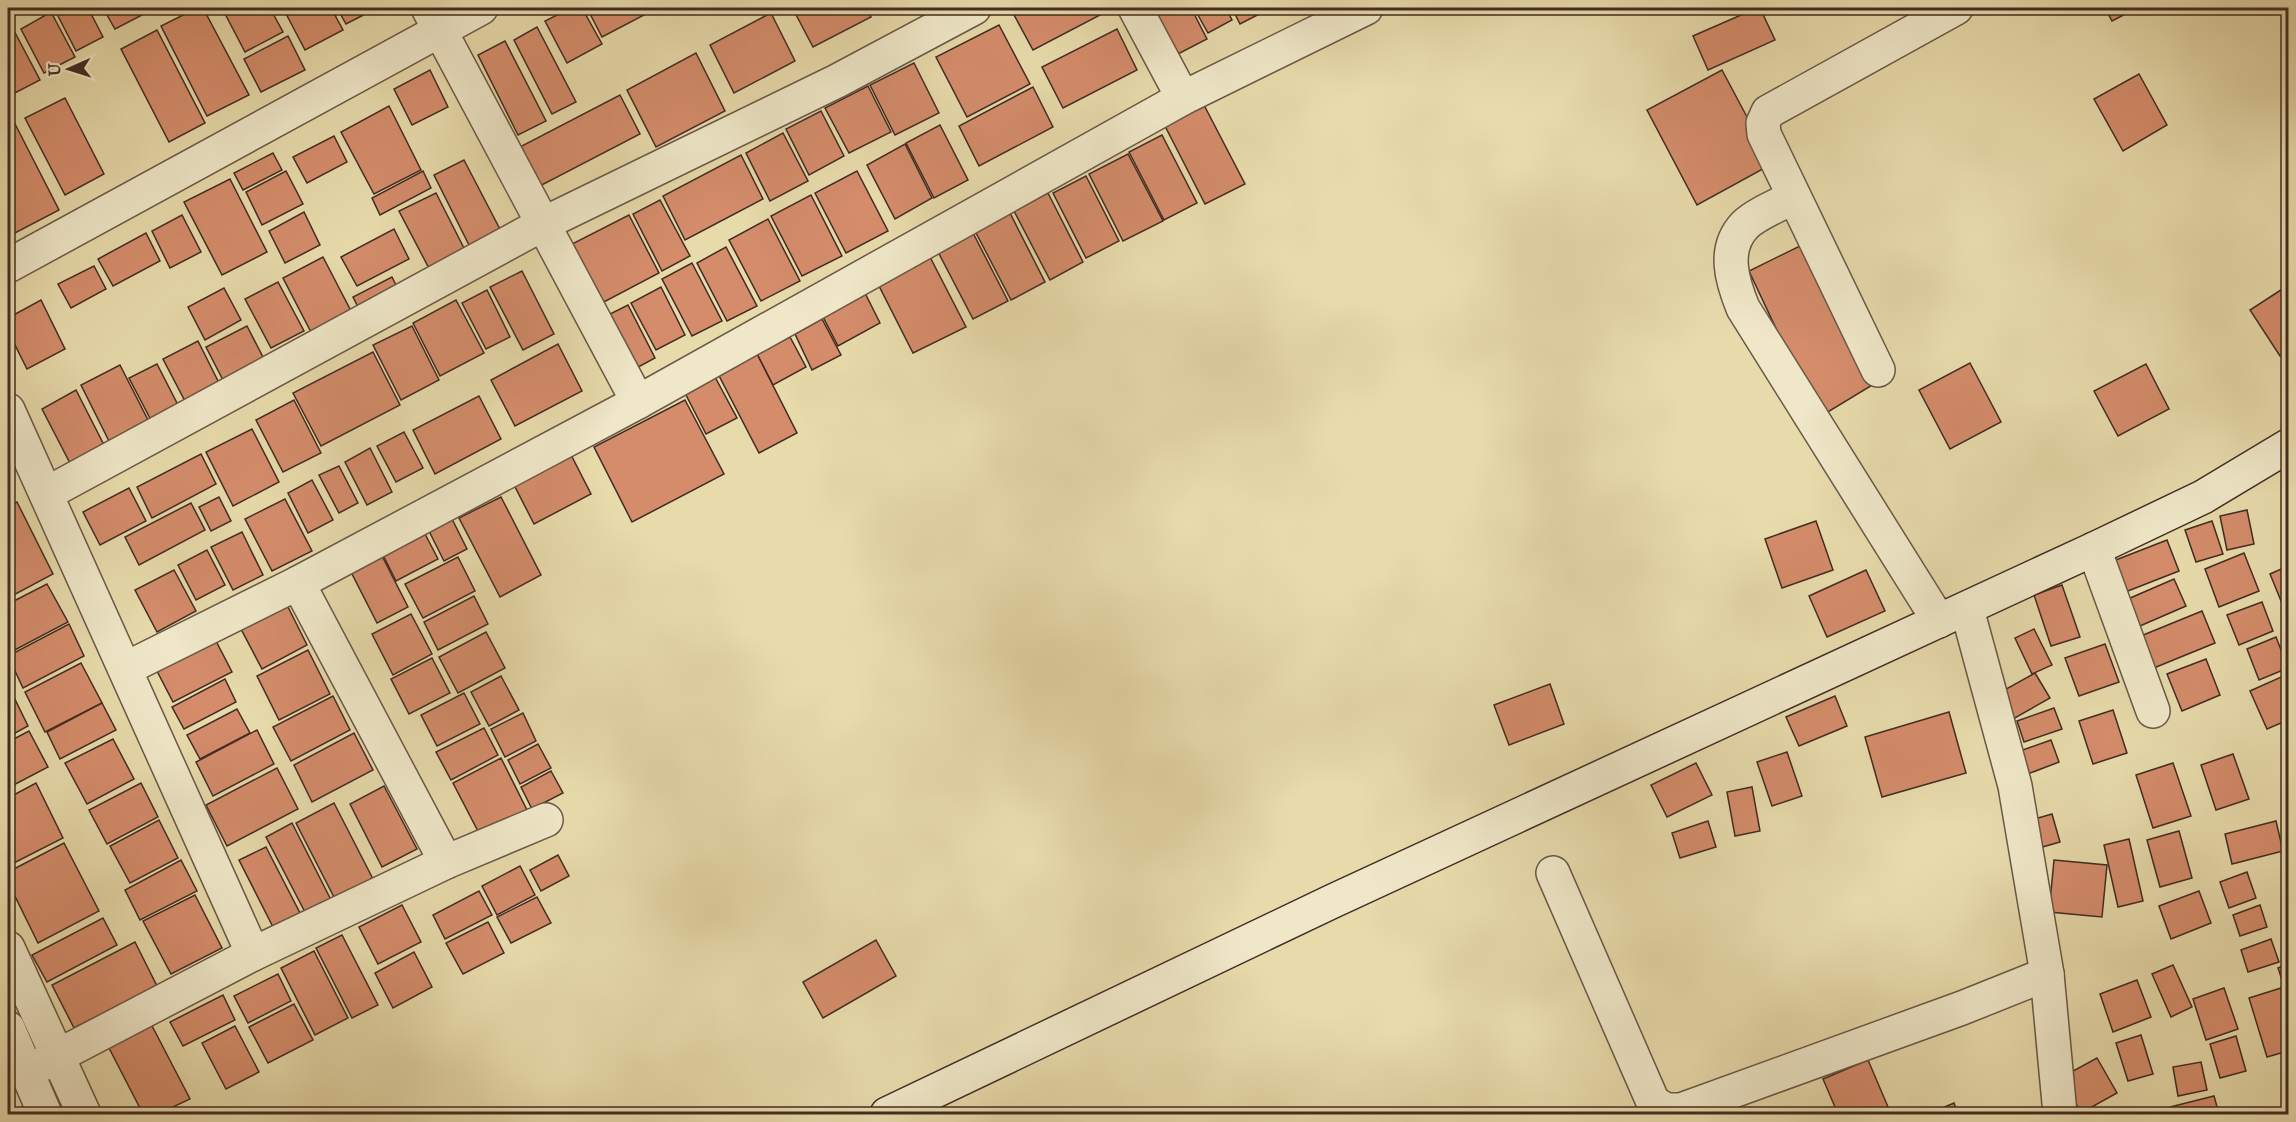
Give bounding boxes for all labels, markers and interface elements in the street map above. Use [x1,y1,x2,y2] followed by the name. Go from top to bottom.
[39,39,99,99] north arrow
[45,63,64,77] text: U

